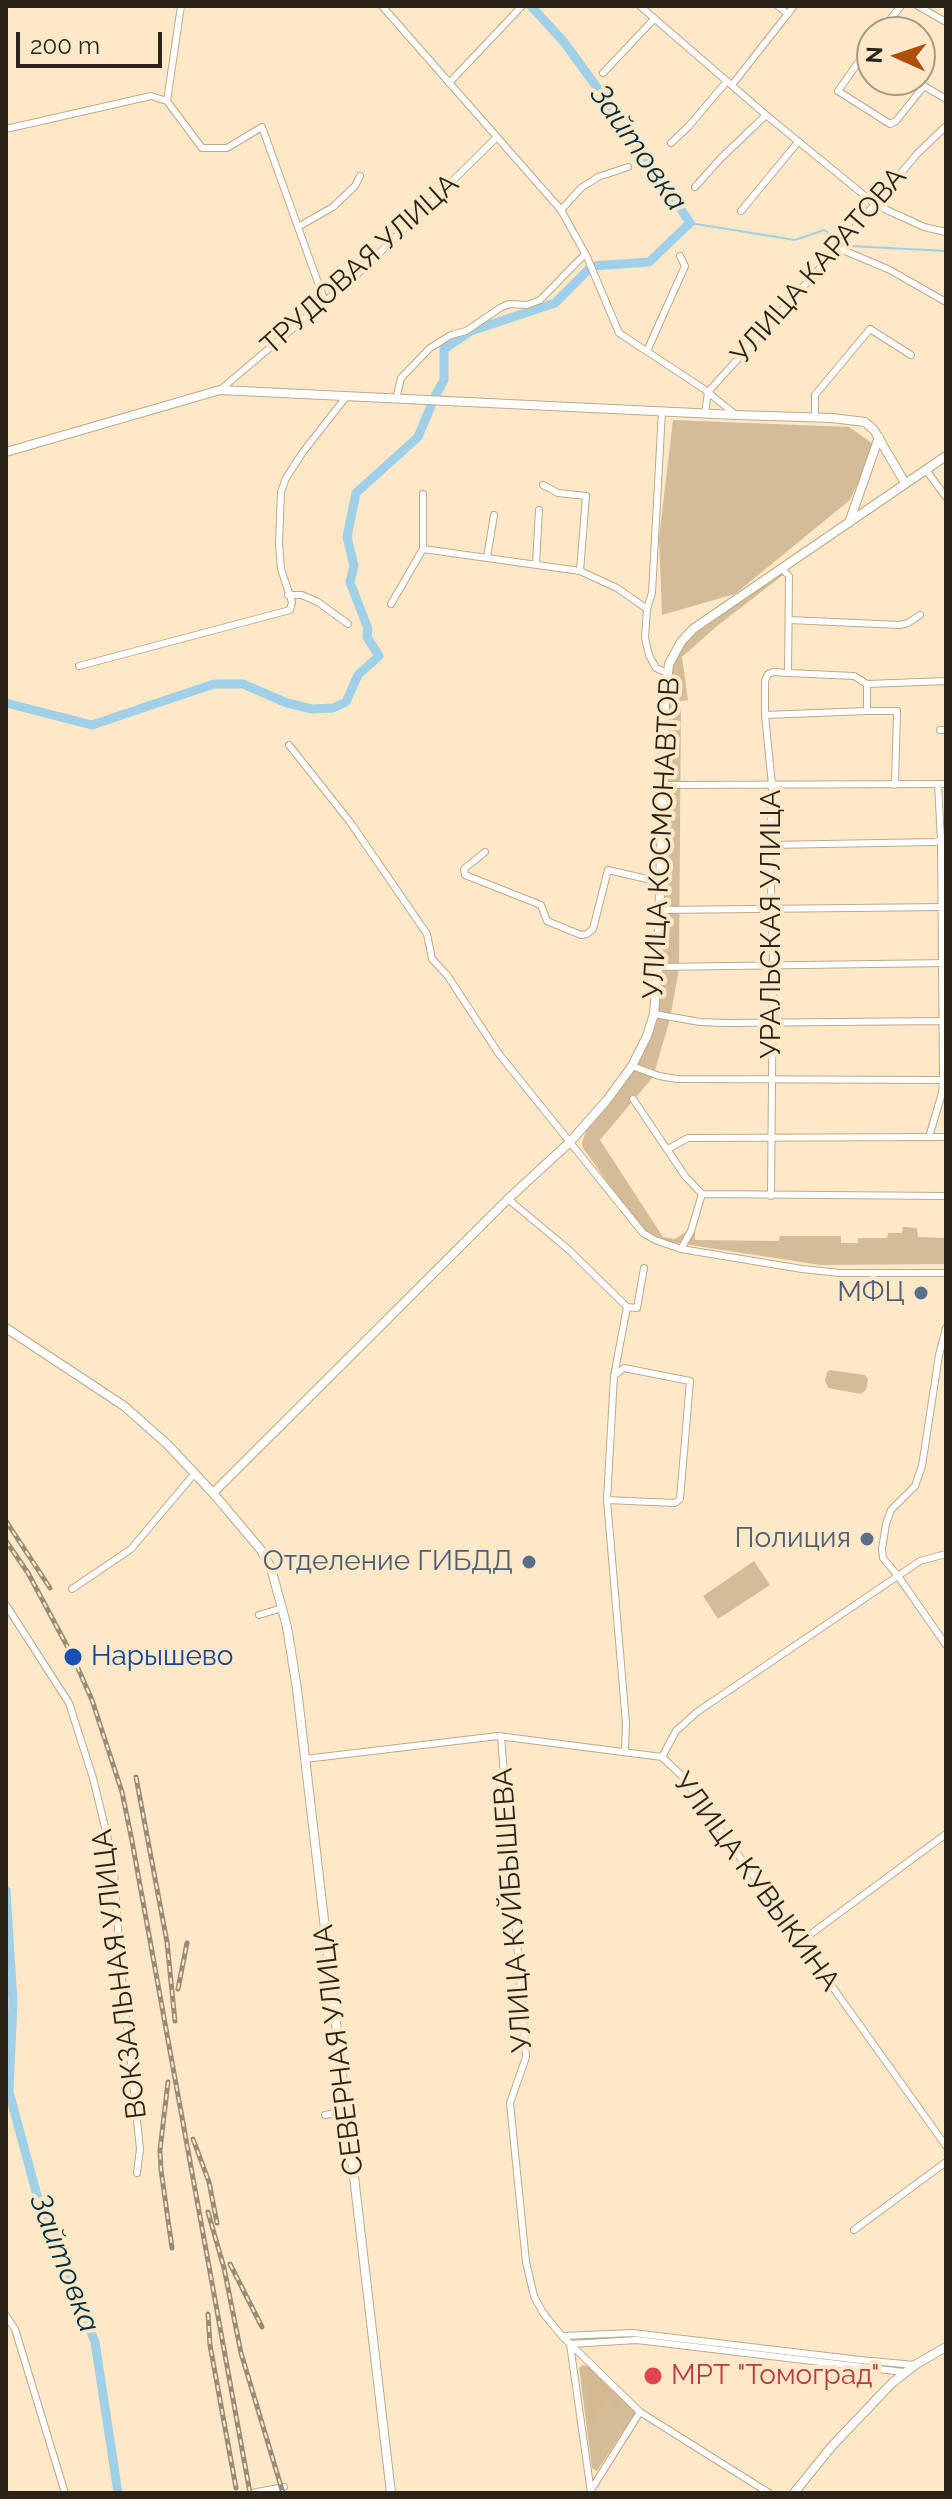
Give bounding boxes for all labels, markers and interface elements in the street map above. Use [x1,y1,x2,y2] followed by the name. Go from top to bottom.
[20,16,166,66] scale bar
[856,16,936,96] north arrow
[30,31,100,60] text: 200 m
[861,46,887,64] text: N
[581,78,695,218] water label: Зайтовка
[724,161,914,371] street label: УЛИЦА КАРАТОВА
[254,167,466,363] street label: ТРУДОВАЯ УЛИЦА
[637,676,687,1000] street label: УЛИЦА КОСМОНАВТОВ
[755,790,789,1058] street label: УРАЛЬСКАЯ УЛИЦА
[837,1276,905,1310] place label: МФЦ
[912,1284,930,1302] marker: МФЦ
[734,1522,851,1556] place label: Полиция
[858,1530,876,1548] marker: Полиция
[263,1545,513,1579] place label: Отделение ГИБДД
[520,1553,538,1571] marker: Отделение ГИБДД
[91,1640,233,1674] place label: Нарышево
[62,1646,84,1668] marker: Нарышево
[666,1766,846,1998] street label: УЛИЦА КУВЫКИНА
[486,1767,540,2053] street label: УЛИЦА КУЙБЫШЕВА
[86,1827,154,2121] street label: ВОКЗАЛЬНАЯ УЛИЦА
[307,1923,371,2177] street label: СЕВЕРНАЯ УЛИЦА
[21,2189,107,2337] water label: Зайтовка
[671,2359,879,2393] place label: МРТ "Томоград"
[642,2365,664,2387] marker: МРТ "Томоград"

